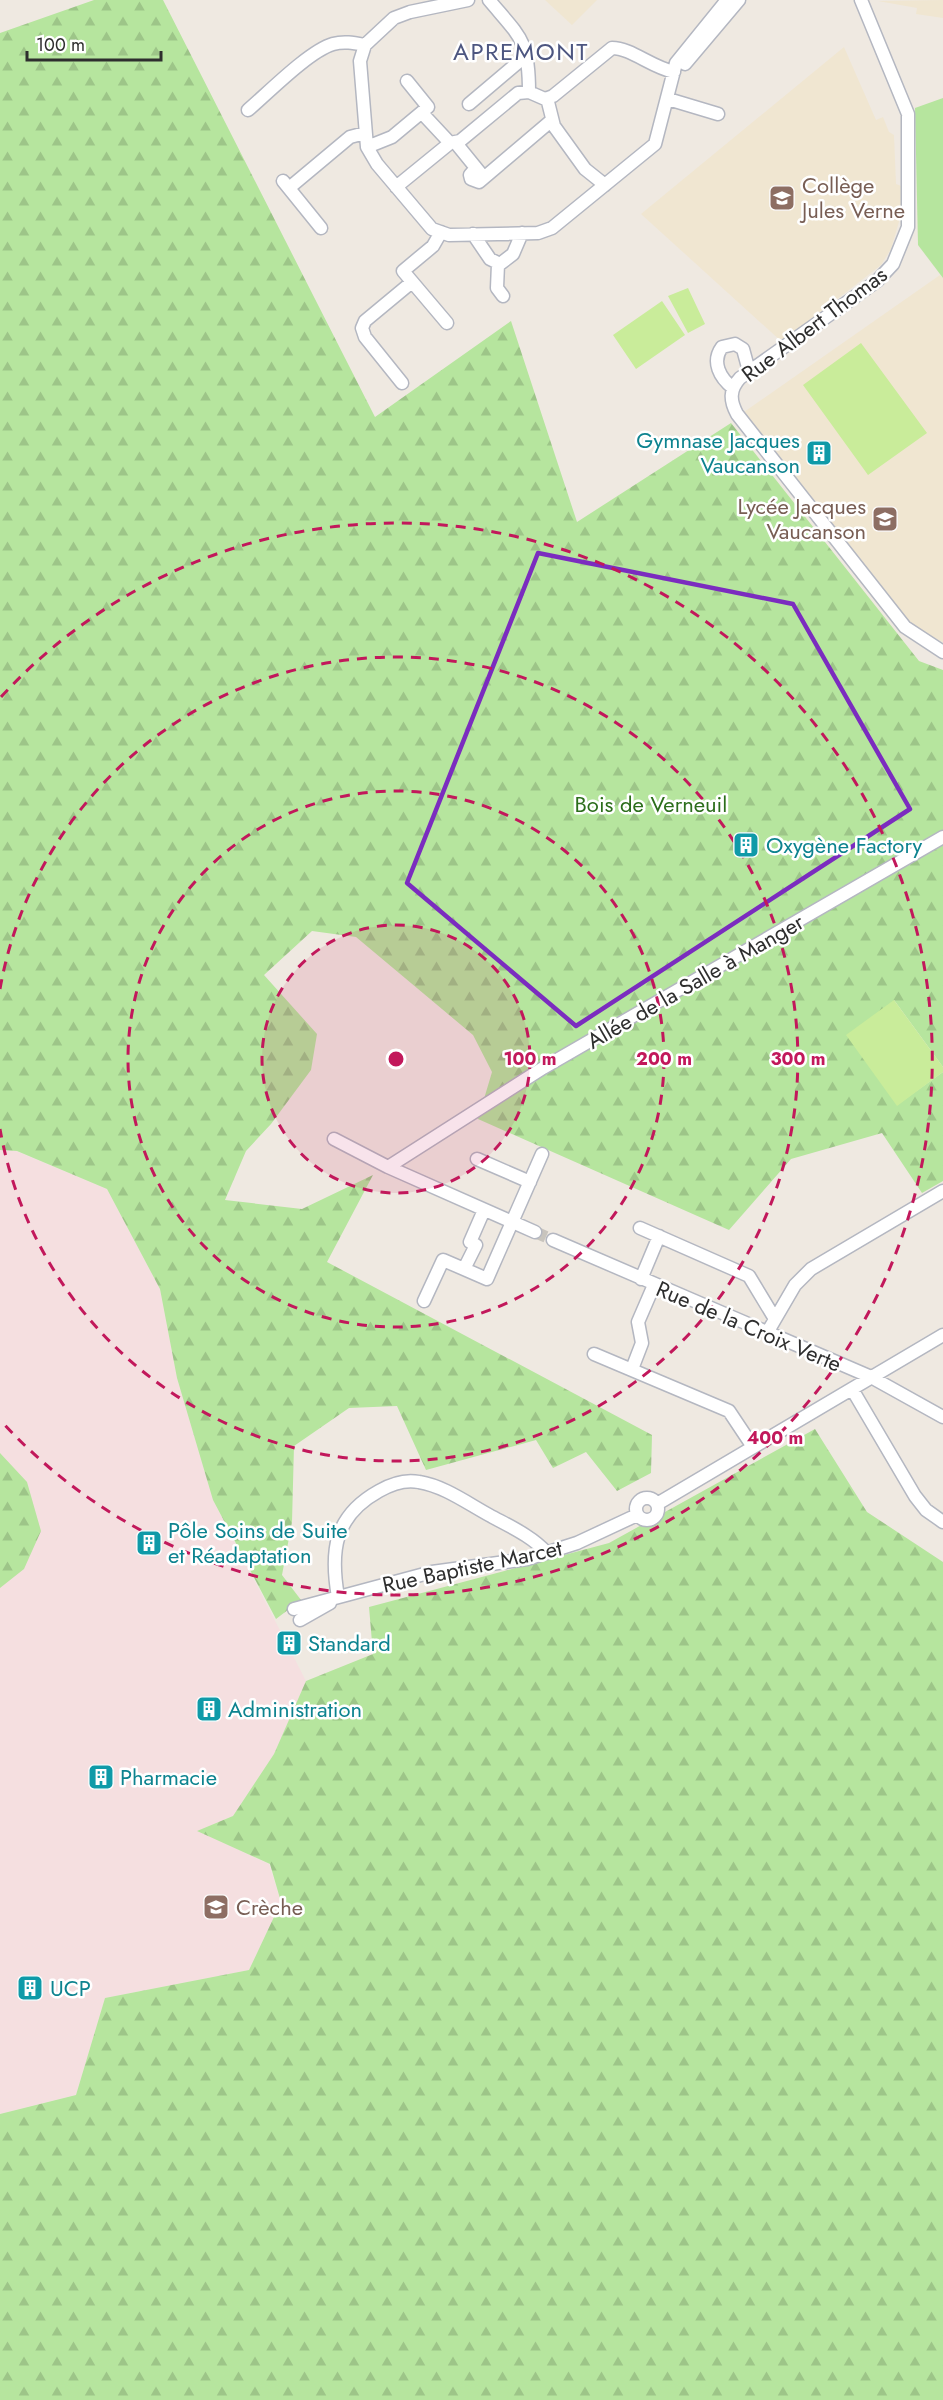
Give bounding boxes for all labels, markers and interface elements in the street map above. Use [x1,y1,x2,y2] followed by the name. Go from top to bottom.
[27,24,160,62] scale bar
[36,32,85,58] text: 100 m
[453,34,589,69] district label: APREMONT
[799,169,905,226] place label: Collège Jules Verne
[767,183,797,213] school or university icon: Collège Jules Verne
[734,258,894,389] street label: Rue Albert Thomas
[636,424,800,481] place label: Gymnase Jacques Vaucanson
[804,438,834,468] building icon: Gymnase Jacques Vaucanson
[737,490,866,547] place label: Lycée Jacques Vaucanson
[870,504,900,534] school or university icon: Lycée Jacques Vaucanson
[575,788,727,820] park label: Bois de Verneuil
[766,829,923,861] place label: Oxygène Factory
[731,830,761,860] building icon: Oxygène Factory
[580,905,810,1056] street label: Allée de la Salle à Manger
[503,1046,557,1072] text: 100 m
[636,1046,692,1072] text: 200 m
[770,1046,826,1072] text: 300 m
[386,1049,406,1069] centre of rings
[651,1272,847,1380] street label: Rue de la Croix Verte
[747,1425,803,1451] text: 400 m
[168,1514,348,1571] place label: Pôle Soins de Suite et Réadaptation
[134,1528,164,1558] building icon: Pôle Soins de Suite et Réadaptation
[379,1531,566,1601] street label: Rue Baptiste Marcet
[308,1627,391,1659] place label: Standard
[274,1628,304,1658] building icon: Standard
[228,1693,362,1725] place label: Administration
[194,1694,224,1724] building icon: Administration
[120,1761,217,1793] place label: Pharmacie
[86,1762,116,1792] building icon: Pharmacie
[236,1891,303,1923] place label: Crèche
[201,1892,231,1922] school or university icon: Crèche
[50,1972,91,2004] place label: UCP
[15,1973,45,2003] building icon: UCP

